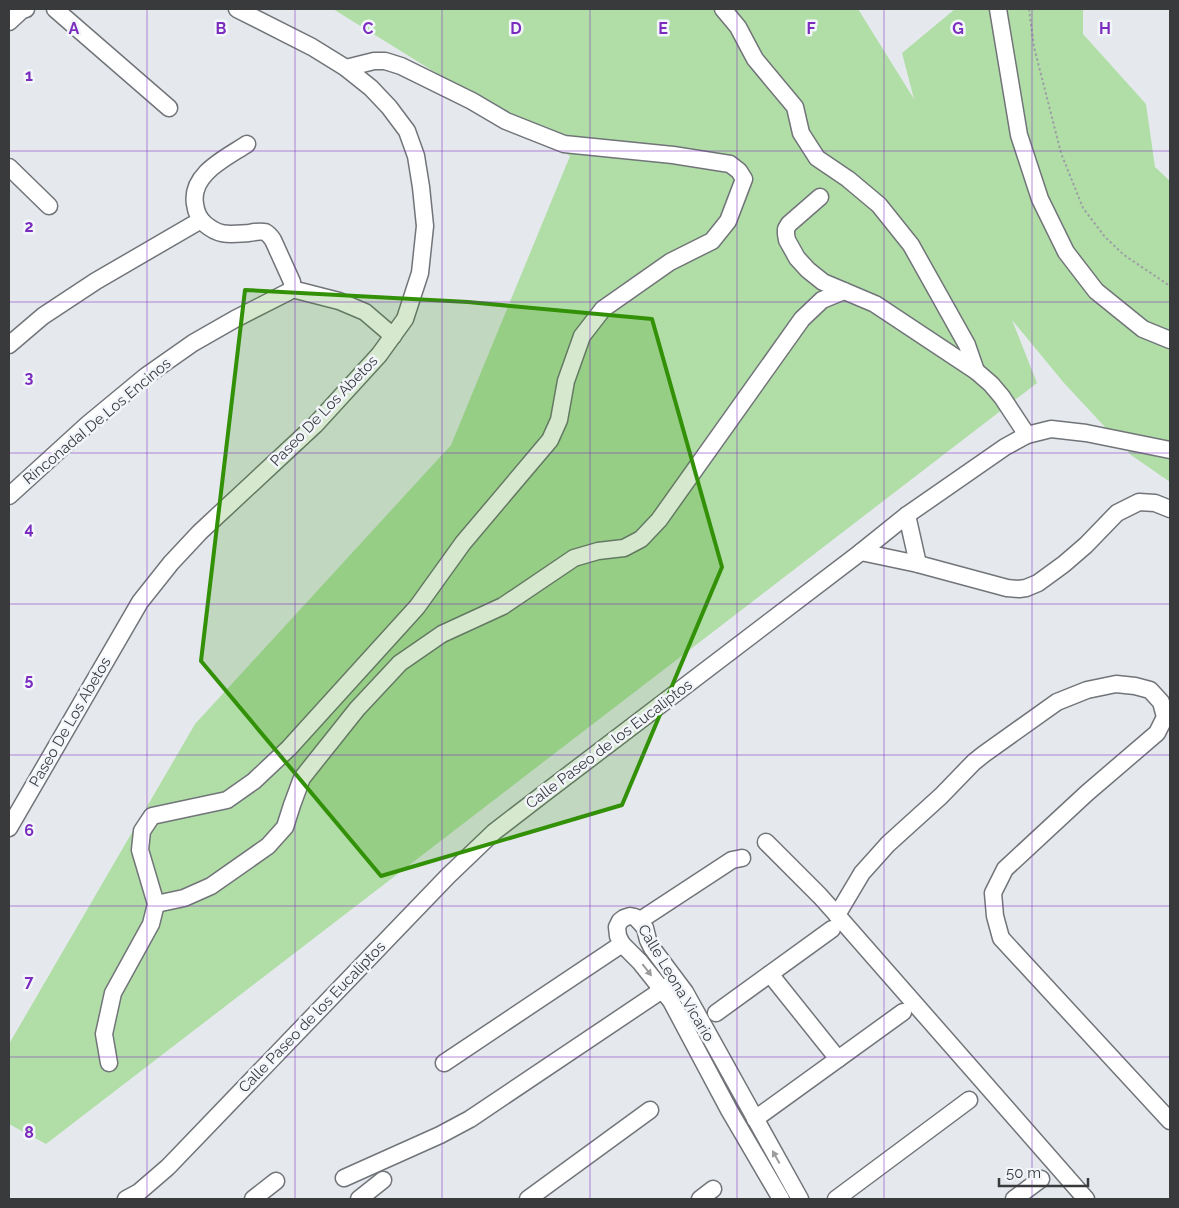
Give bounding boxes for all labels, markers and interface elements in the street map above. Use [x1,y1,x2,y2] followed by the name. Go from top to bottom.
[69,19,80,38] text: A
[216,19,227,38] text: B
[363,19,374,38] text: C
[510,19,522,38] text: D
[658,19,668,38] text: E
[806,19,816,38] text: F
[952,19,964,38] text: G
[1099,19,1111,38] text: H
[25,66,33,85] text: 1
[24,217,34,236] text: 2
[267,352,381,470] street label: Paseo De Los Abetos
[20,354,174,488] street label: RinconadaI De Los Encinos
[25,368,34,387] text: 3
[24,519,34,538] text: 4
[25,654,115,790] street label: Paseo De Los Abetos
[25,670,34,689] text: 5
[522,676,696,812] street label: Calle Paseo de los Eucaliptos
[24,821,34,840] text: 6
[634,921,718,1045] street label: Calle Leona Vicario
[235,938,389,1096] street label: Calle Paseo de los Eucaliptos
[641,963,652,976] one-way arrow
[25,972,34,991] text: 7
[24,1123,34,1142] text: 8
[772,1149,780,1164] one-way arrow
[999,1156,1088,1188] scale bar
[1006,1164,1041,1182] text: 50 m

